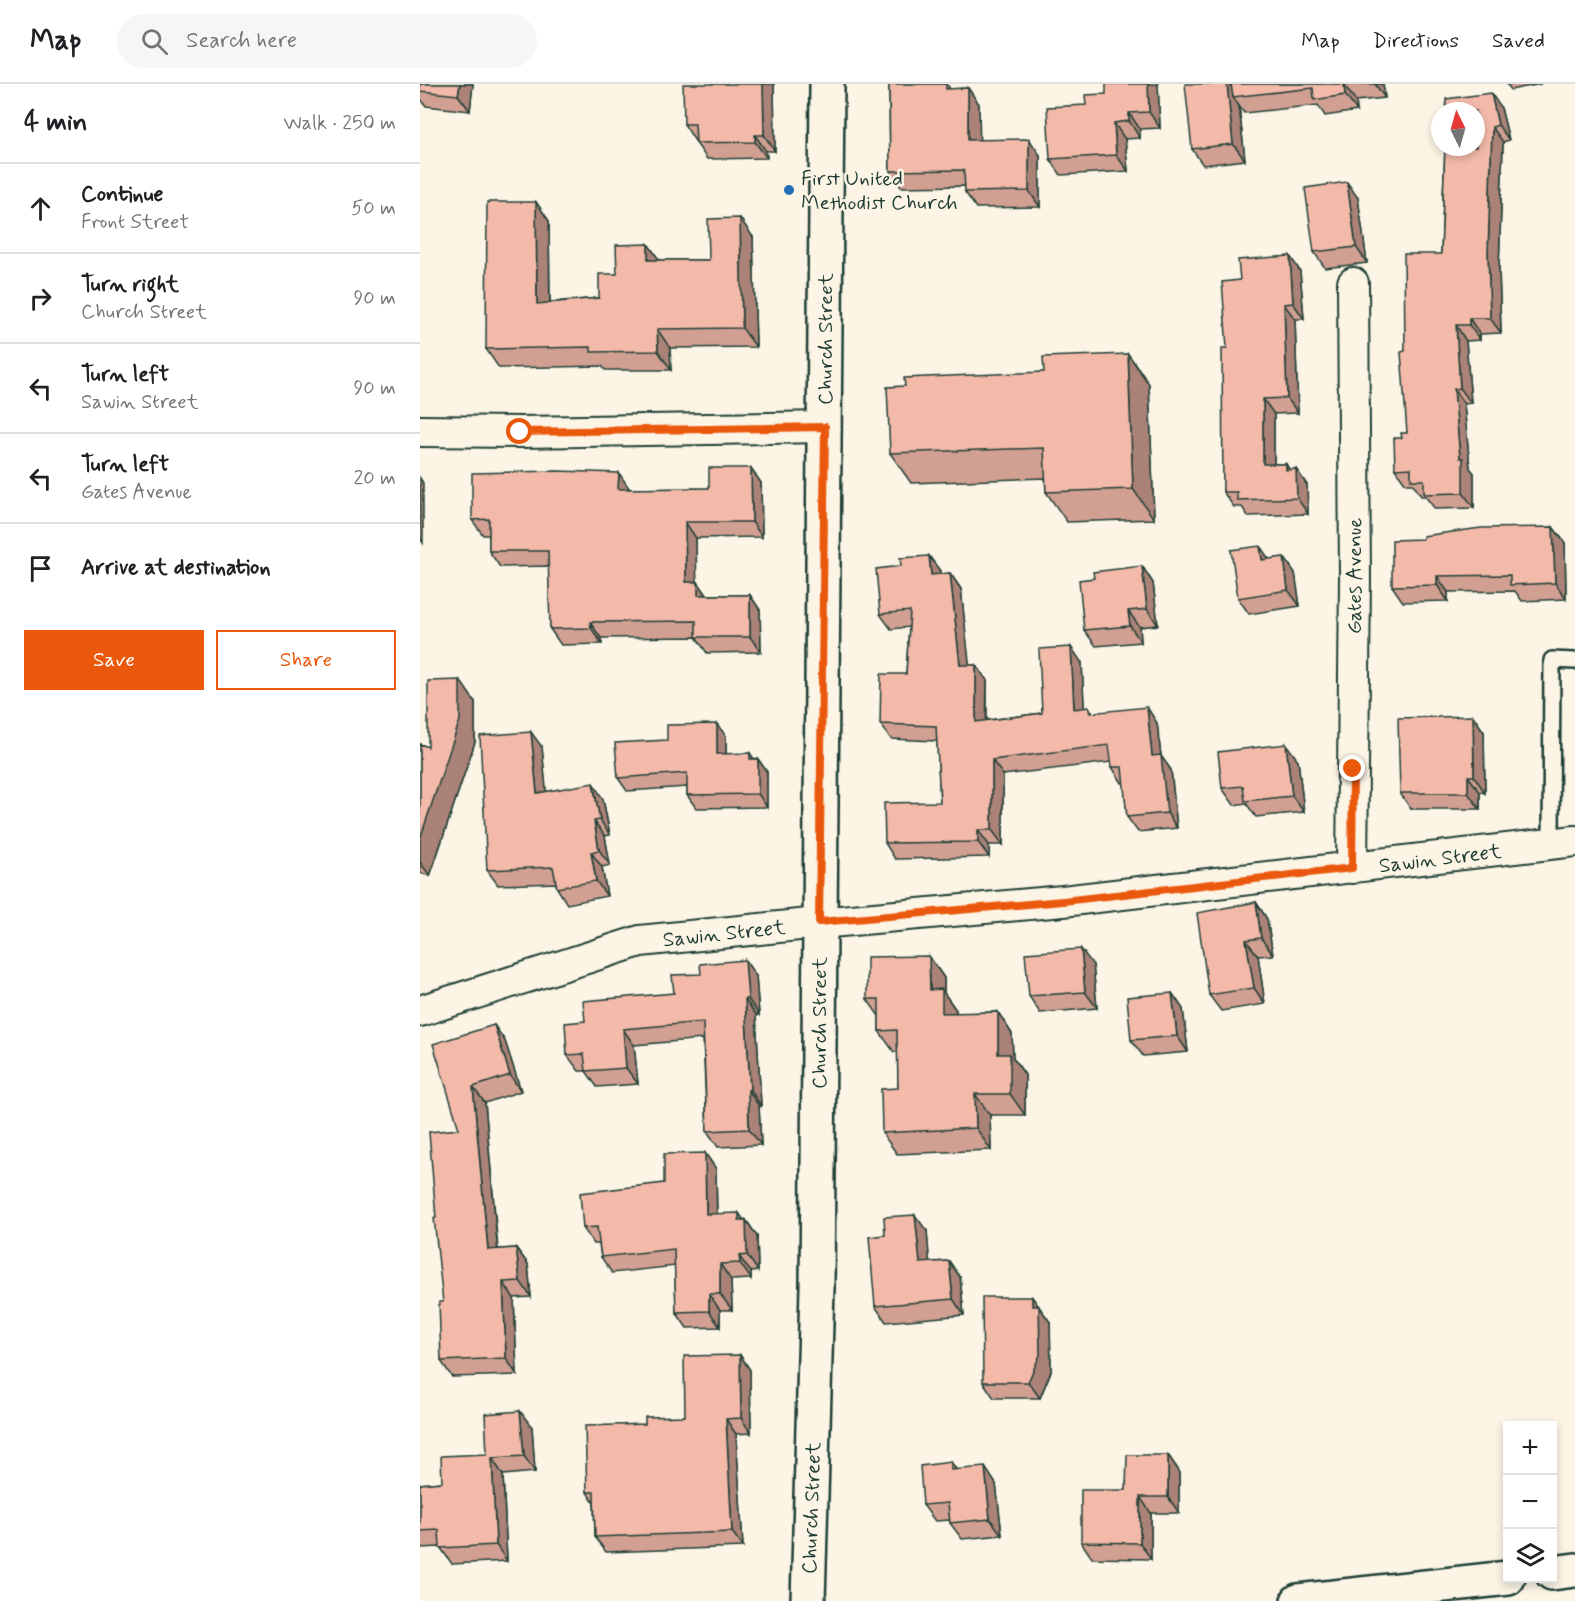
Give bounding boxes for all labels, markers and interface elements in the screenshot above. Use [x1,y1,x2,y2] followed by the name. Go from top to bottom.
[117,14,537,68] search box
[30,23,81,60] text: Map
[138,25,171,58] icon: search
[186,27,297,55] text: Search here
[1301,27,1340,55] text: Map
[1373,27,1459,55] text: Directions
[1492,27,1545,55] text: Saved
[1431,102,1485,156] north arrow
[24,106,87,140] text: 4 min
[284,110,396,137] text: Walk · 250 m
[801,165,958,217] place label: First United Methodist Church
[81,181,163,209] text: Continue
[782,183,796,197] marker: First United Methodist Church
[24,192,57,225] icon: ahead
[351,195,396,222] text: 50 m
[81,209,189,236] text: Front Street
[81,271,179,299] text: Turn right
[812,272,840,405] street label: Church Street
[24,282,57,315] icon: right
[353,285,396,312] text: 90 m
[81,299,207,326] text: Church Street
[81,361,169,389] text: Turn left
[24,372,57,405] icon: left
[353,375,396,402] text: 90 m
[81,389,198,416] text: Sawin Street
[506,418,532,444] route start
[81,451,169,479] text: Turn left
[24,462,57,495] icon: left
[353,465,396,492] text: 20 m
[81,479,192,506] text: Gates Avenue
[1341,518,1369,634] street label: Gates Avenue
[24,552,57,585] icon: arrive
[81,554,271,582] text: Arrive at destination
[24,630,204,690] button: Save
[216,630,396,690] button: Share
[1339,755,1365,781] route end
[1377,838,1504,880] street label: Sawin Street
[661,914,788,954] street label: Sawin Street
[806,956,834,1089] street label: Church Street
[1503,1421,1557,1583] map controls
[1503,1421,1557,1475] button: +
[796,1441,828,1575] street label: Church Street
[1503,1475,1557,1529] button: −
[1503,1529,1557,1583] button: layers

